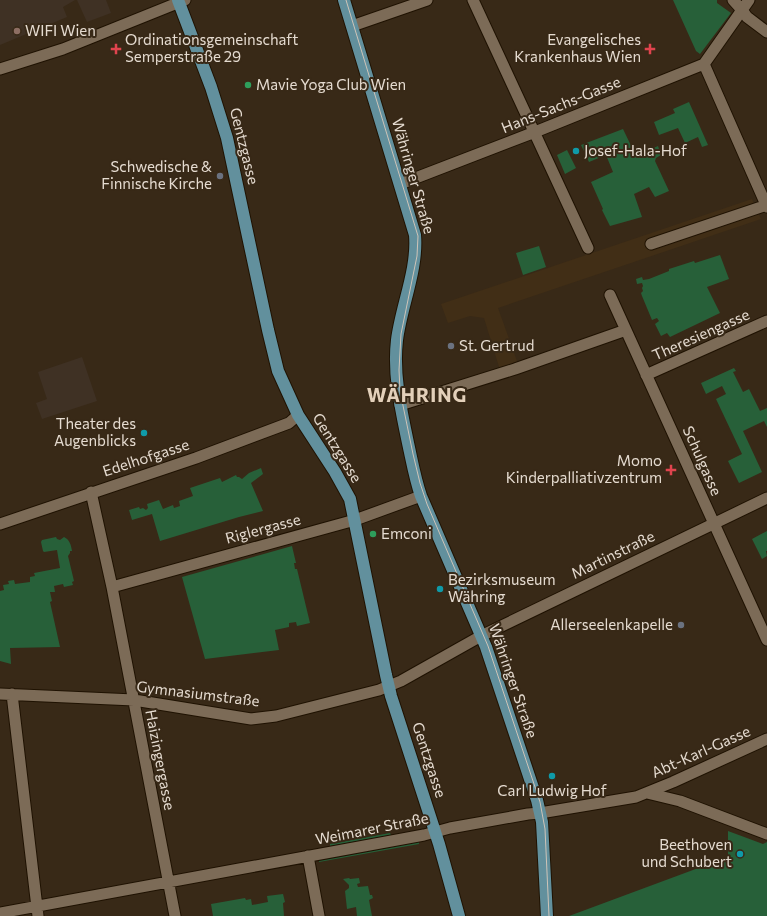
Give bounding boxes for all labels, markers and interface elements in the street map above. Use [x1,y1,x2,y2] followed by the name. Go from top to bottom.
[25,21,96,39] place label: WIFI Wien
[12,26,22,36] marker: WIFI Wien
[125,30,298,65] place label: Ordinationsgemeinschaft Semperstraße 29
[514,30,641,65] place label: Evangelisches Krankenhaus Wien
[110,43,122,55] marker: Ordinationsgemeinschaft Semperstraße 29
[644,43,656,55] marker: Evangelisches Krankenhaus Wien
[498,72,623,136] street label: Hans-Sachs-Gasse
[256,75,406,93] place label: Mavie Yoga Club Wien
[243,80,253,90] marker: Mavie Yoga Club Wien
[227,105,263,186] street label: Gentzgasse
[389,116,439,236] street label: Währinger Straße
[584,141,687,159] place label: Josef-Hala-Hof
[571,146,581,156] marker: Josef-Hala-Hof
[101,157,212,192] place label: Schwedische & Finnische Kirche
[215,171,225,181] marker: Schwedische & Finnische Kirche
[649,305,752,364] street label: Theresiengasse
[459,336,534,354] place label: St. Gertrud
[446,341,456,351] marker: St. Gertrud
[367,383,467,406] district label: WÄHRING
[309,409,366,486] street label: Gentzgasse
[54,414,136,449] place label: Theater des Augenblicks
[680,423,726,498] street label: Schulgasse
[139,428,149,438] marker: Theater des Augenblicks
[100,435,191,480] street label: Edelhofgasse
[506,451,662,486] place label: Momo Kinderpalliativzentrum
[665,464,677,476] marker: Momo Kinderpalliativzentrum
[223,509,302,547] street label: Riglergasse
[381,524,432,542] place label: Emconi
[568,526,657,582] street label: Martinstraße
[368,529,378,539] marker: Emconi
[448,570,556,605] place label: Bezirksmuseum Währing
[435,584,445,594] marker: Bezirksmuseum Währing
[550,615,673,633] place label: Allerseelenkapelle
[676,620,686,630] marker: Allerseelenkapelle
[486,621,542,740] street label: Währinger Straße
[136,677,261,709] street label: Gymnasiumstraße
[142,708,180,812] street label: Haizingergasse
[409,720,451,800] street label: Gentzgasse
[648,721,753,781] street label: Abt-Karl-Gasse
[547,771,557,781] marker: Carl Ludwig Hof
[497,781,607,799] place label: Carl Ludwig Hof
[314,808,430,848] street label: Weimarer Straße
[641,835,732,870] place label: Beethoven und Schubert
[735,849,745,859] marker: Beethoven und Schubert

